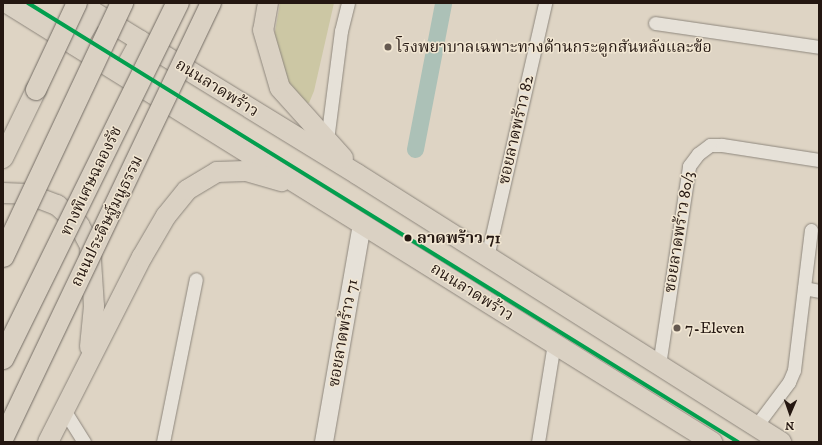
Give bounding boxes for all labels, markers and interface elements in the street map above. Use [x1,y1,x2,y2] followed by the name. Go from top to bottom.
[396,37,712,57] place label: โรงพยาบาลเฉพาะทางด้านกระดูกสันหลังและข้อ
[383,42,393,52] marker: โรงพยาบาลเฉพาะทางด้านกระดูกสันหลังและข้อ
[172,55,262,121] street label: ถนนลาดพร้าว
[494,74,538,186] street label: ซอยลาดพร้าว 82
[56,123,126,239] street label: ทางพิเศษฉลองรัช
[67,152,147,290] street label: ถนนประดิษฐ์มนูธรรม
[660,170,698,294] street label: ซอยลาดพร้าว 80/3
[417,228,501,248] place label: ลาดพร้าว 71
[402,232,414,244] marker: ลาดพร้าว 71
[427,259,517,325] street label: ถนนลาดพร้าว
[324,277,362,389] street label: ซอยลาดพร้าว 71
[685,318,745,338] place label: 7-Eleven
[672,323,682,333] marker: 7-Eleven
[770,393,810,433] north arrow
[785,418,794,432] text: N

